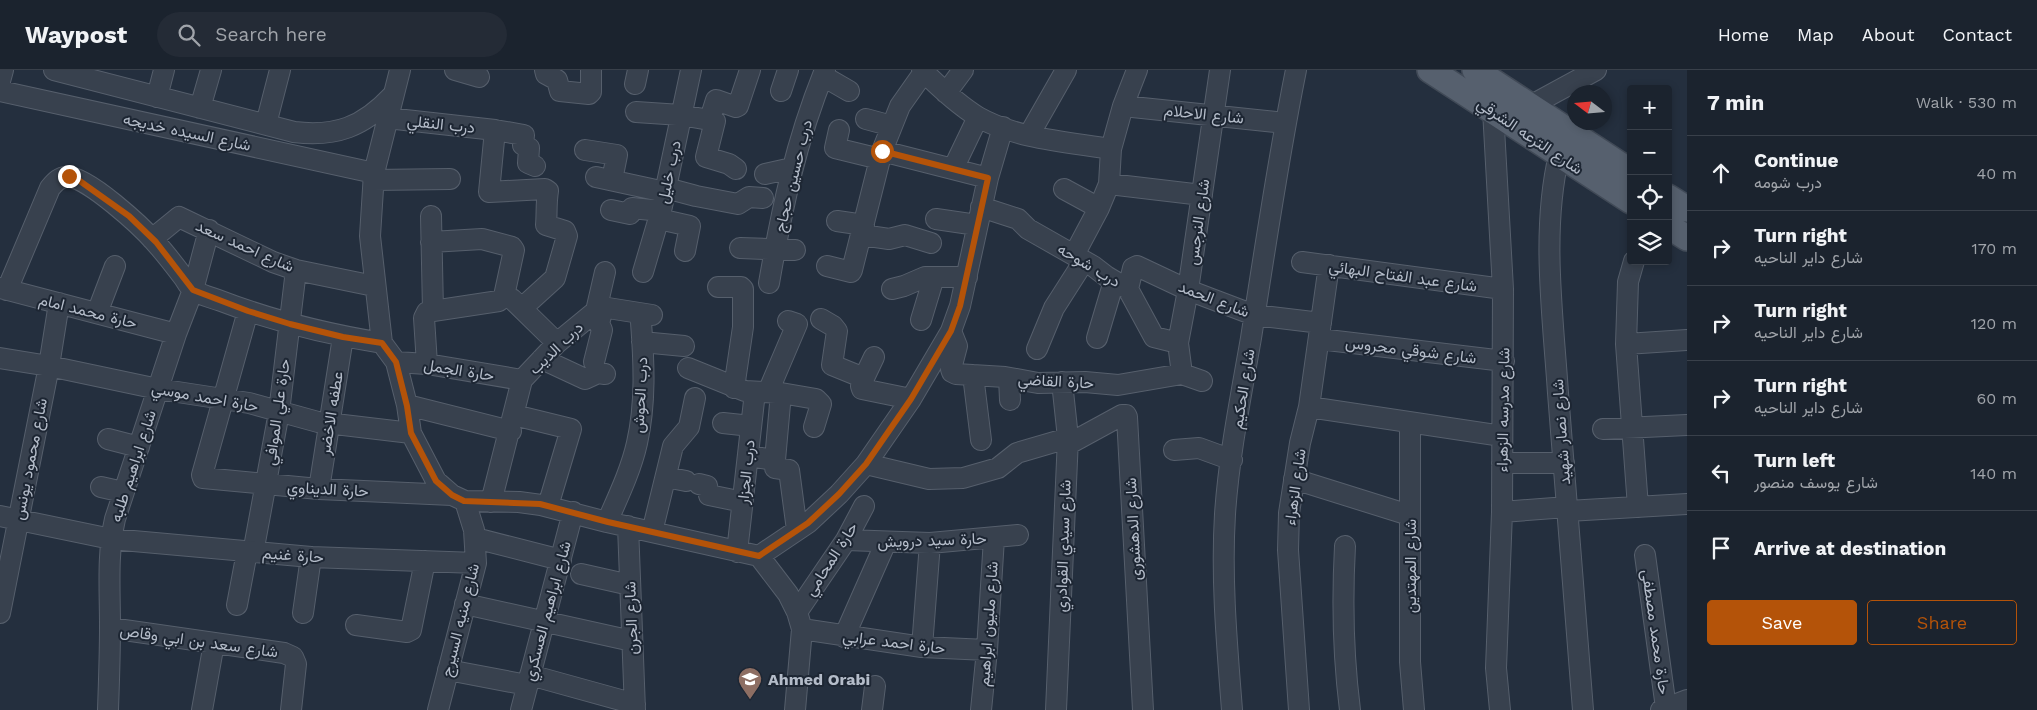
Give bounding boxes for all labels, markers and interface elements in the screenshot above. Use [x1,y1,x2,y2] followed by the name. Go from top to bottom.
[157,12,507,57] search box
[25,21,127,49] text: Waypost
[175,21,203,49] icon: search
[215,23,327,46] text: Search here
[1718,24,1769,45] text: Home
[1797,24,1834,45] text: Map
[1862,24,1914,45] text: About
[1942,24,2012,45] text: Contact
[1567,85,1612,130] north arrow
[1627,85,1672,265] map controls
[1627,85,1672,130] button: +
[1707,90,1764,115] text: 7 min
[1916,93,2017,112] text: Walk · 530 m
[1471,94,1586,182] street label: شارع الترعه الشرقي
[1163,100,1245,130] street label: شارع الاحلام
[121,109,253,157] street label: شارع السيده خديجه
[406,111,476,141] street label: درب النقلي
[770,118,818,235] street label: درب حسين حجاج
[1627,130,1672,175] button: −
[653,139,686,206] street label: درب خليل
[871,140,894,163] route start
[1754,149,1838,172] text: Continue
[1707,159,1735,187] icon: ahead
[1977,164,2017,183] text: 40 m
[58,165,81,188] route end
[1754,173,1822,192] text: درب شومه
[1627,175,1672,220] button: locate
[1183,178,1215,267] street label: شارع النرجس
[192,216,297,278] street label: شارع احمد سعد
[1627,220,1672,265] button: layers
[1754,224,1847,247] text: Turn right
[1707,234,1735,262] icon: right
[1054,239,1124,292] street label: درب شوحه
[1971,239,2017,258] text: 170 m
[1754,248,1863,267] text: شارع داير الناحيه
[1327,256,1478,300] street label: شارع عبد الفتاح البهائي
[1175,277,1252,323] street label: شارع الحمد
[37,290,139,333] street label: حارة محمد امام
[1754,299,1847,322] text: Turn right
[1707,309,1735,337] icon: right
[1971,314,2017,333] text: 120 m
[525,318,588,379] street label: درب الديب
[1754,323,1863,342] text: شارع داير الناحيه
[1344,333,1478,371] street label: شارع شوقي محروس
[1492,347,1516,473] street label: شارع مدرسه الزهراء
[1227,348,1261,431] street label: شارع الحكيم
[422,355,496,386] street label: حارة الجمل
[629,356,652,434] street label: درب الحوش
[260,357,298,467] street label: حارة علي الموافي
[315,370,348,457] street label: عطفه الاخضر
[1017,370,1095,396] street label: حارة القاضي
[1754,374,1847,397] text: Turn right
[149,378,260,420] street label: حارة احمد موسي
[1548,378,1576,486] street label: شارع نصار شهيد
[1707,384,1735,412] icon: right
[1977,389,2017,408] text: 60 m
[9,396,53,522] street label: شارع محمود يونس
[1754,398,1863,417] text: شارع داير الناحيه
[106,408,162,525] street label: شارع ابراهيم طلبه
[733,439,760,506] street label: درب الجزار
[1280,447,1312,527] street label: شارع الزهراء
[1754,449,1835,472] text: Turn left
[1707,459,1735,487] icon: left
[1970,464,2017,483] text: 140 m
[1754,473,1878,492] text: شارع يوسف منصور
[286,477,370,505] street label: حارة الديناوي
[1121,477,1147,581] street label: شارع الدهشورى
[1051,479,1079,613] street label: شارع سيدي القوادري
[800,518,865,602] street label: حارة المحامي
[1401,519,1422,613] street label: شارع المهتدين
[877,529,987,552] street label: حارة سيد درويش
[1707,534,1735,562] icon: arrive
[1754,537,1946,560] text: Arrive at destination
[519,539,579,684] street label: شارع ابراهيم العسكري
[261,543,325,568] street label: حارة غنيم
[437,561,485,679] street label: شارع منيه السيرج
[974,561,1004,687] street label: شارع مليون ابراهيم
[1637,568,1674,696] street label: حارة محمد مصطفى
[620,581,644,655] street label: شارع الجرن
[1707,600,1857,645] button: Save
[1867,600,2017,645] button: Share
[118,620,279,665] street label: شارع سعد بن ابي وقاص
[841,626,947,662] street label: حارة احمد عرابي
[737,666,763,700] school or university icon: Ahmed Orabi
[768,670,870,689] place label: Ahmed Orabi

